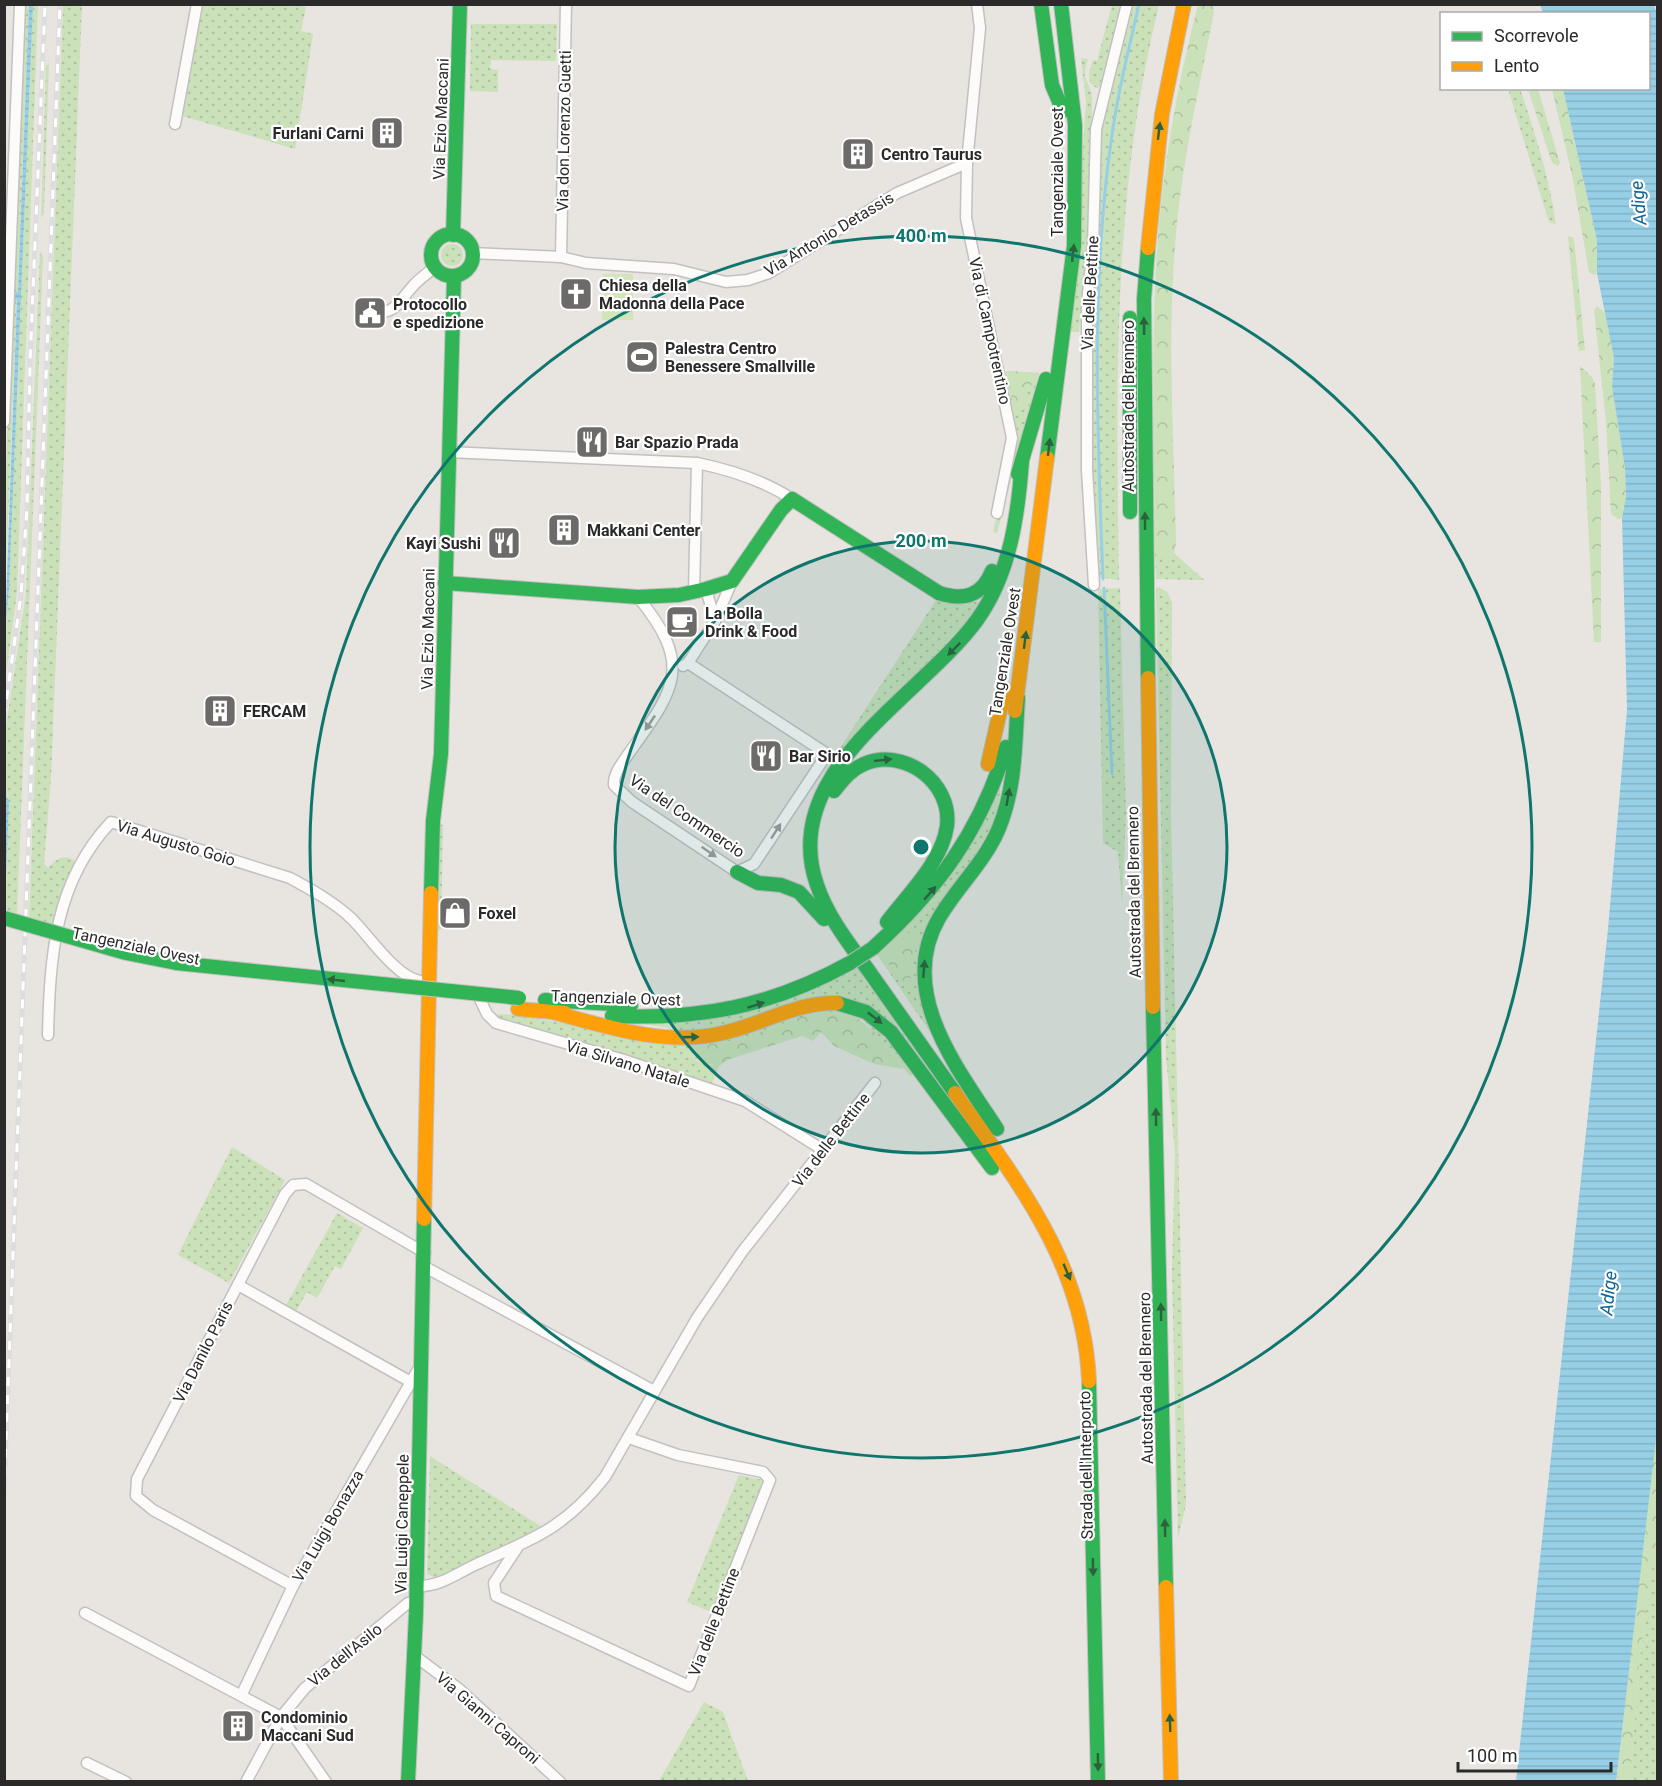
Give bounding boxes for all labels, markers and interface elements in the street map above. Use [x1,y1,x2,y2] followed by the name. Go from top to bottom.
[1440,12,1650,90] legend
[1494,25,1579,46] text: Scorrevole
[553,50,575,212] street label: Via don Lorenzo Guetti
[1494,55,1539,76] text: Lento
[429,58,453,180] street label: Via Ezio Maccani
[1048,107,1067,237] street label: Tangenziale Ovest
[369,115,405,151] building icon: Furlani Carni
[1155,122,1164,141] one-way arrow
[273,124,364,143] place label: Furlani Carni
[840,136,876,172] building icon: Centro Taurus
[881,145,982,164] place label: Centro Taurus
[1626,180,1650,227] water label: Adige
[761,188,897,280] street label: Via Antonio Detassis
[895,225,947,246] text: 400 m
[1078,235,1102,351] street label: Via delle Bettine
[1068,244,1077,263] one-way arrow
[965,256,1015,406] street label: Via di Campotrentino
[558,276,594,312] church icon: Chiesa della Madonna della Pace
[599,276,745,313] place label: Chiesa della Madonna della Pace
[352,295,388,331] public building icon: Protocollo e spedizione
[393,295,484,332] place label: Protocollo e spedizione
[1139,316,1149,335] one-way arrow
[1119,320,1138,492] street label: Autostrada del Brennero
[624,339,660,375] sports icon: Palestra Centro Benessere Smallville
[665,339,815,376] place label: Palestra Centro Benessere Smallville
[574,424,610,460] restaurant icon: Bar Spazio Prada
[615,433,739,452] place label: Bar Spazio Prada
[1045,437,1054,456] one-way arrow
[1140,511,1150,530] one-way arrow
[546,512,582,548] building icon: Makkani Center
[587,521,701,540] place label: Makkani Center
[486,525,522,561] restaurant icon: Kayi Sushi
[895,530,947,551] text: 200 m
[406,534,481,553] place label: Kayi Sushi
[417,568,439,690] street label: Via Ezio Maccani
[985,586,1025,718] street label: Tangenziale Ovest
[664,604,700,640] cafe icon: La Bolla Drink & Food
[705,604,797,641] place label: La Bolla Drink & Food
[1020,631,1030,650] one-way arrow
[947,642,961,657] one-way arrow
[202,693,238,729] building icon: FERCAM
[243,702,306,721] place label: FERCAM
[644,714,656,730] one-way arrow
[748,738,784,774] restaurant icon: Bar Sirio
[789,747,851,766] place label: Bar Sirio
[873,755,892,765] one-way arrow
[626,770,748,862] street label: Via del Commercio
[1004,788,1013,807] one-way arrow
[1123,806,1145,978] street label: Autostrada del Brennero
[114,816,238,870] street label: Via Augusto Goio
[770,823,782,839] one-way arrow
[911,837,931,857] centre of rings
[700,846,716,858] one-way arrow
[923,886,936,901] one-way arrow
[437,895,473,931] shop icon: Foxel
[478,904,516,923] place label: Foxel
[70,923,202,969] street label: Tangenziale Ovest
[919,960,929,979] one-way arrow
[326,975,345,985] one-way arrow
[551,986,681,1010] street label: Tangenziale Ovest
[747,1000,765,1009] one-way arrow
[867,1011,883,1024] one-way arrow
[681,1033,700,1042] one-way arrow
[564,1036,692,1092] street label: Via Silvano Natale
[788,1089,874,1191] street label: Via delle Bettine
[1151,1108,1161,1127] one-way arrow
[1062,1263,1072,1281] one-way arrow
[1595,1270,1621,1317] water label: Adige
[1135,1292,1157,1464] street label: Autostrada del Brennero
[169,1298,237,1406] street label: Via Danilo Paris
[1156,1303,1166,1322] one-way arrow
[1075,1390,1097,1540] street label: Strada dell'Interporto
[391,1454,413,1594] street label: Via Luigi Caneppele
[288,1467,368,1585] street label: Via Luigi Bonazza
[1160,1519,1170,1538] one-way arrow
[1088,1557,1098,1576] one-way arrow
[685,1565,743,1679] street label: Via delle Bettine
[304,1619,386,1691] street label: Via dell'Asilo
[432,1668,544,1768] street label: Via Gianni Caproni
[220,1708,256,1744] building icon: Condominio Maccani Sud
[261,1708,354,1745] place label: Condominio Maccani Sud
[1165,1714,1174,1733] one-way arrow
[1458,1735,1611,1773] scale bar
[1467,1745,1518,1766] text: 100 m
[1093,1752,1102,1771] one-way arrow

